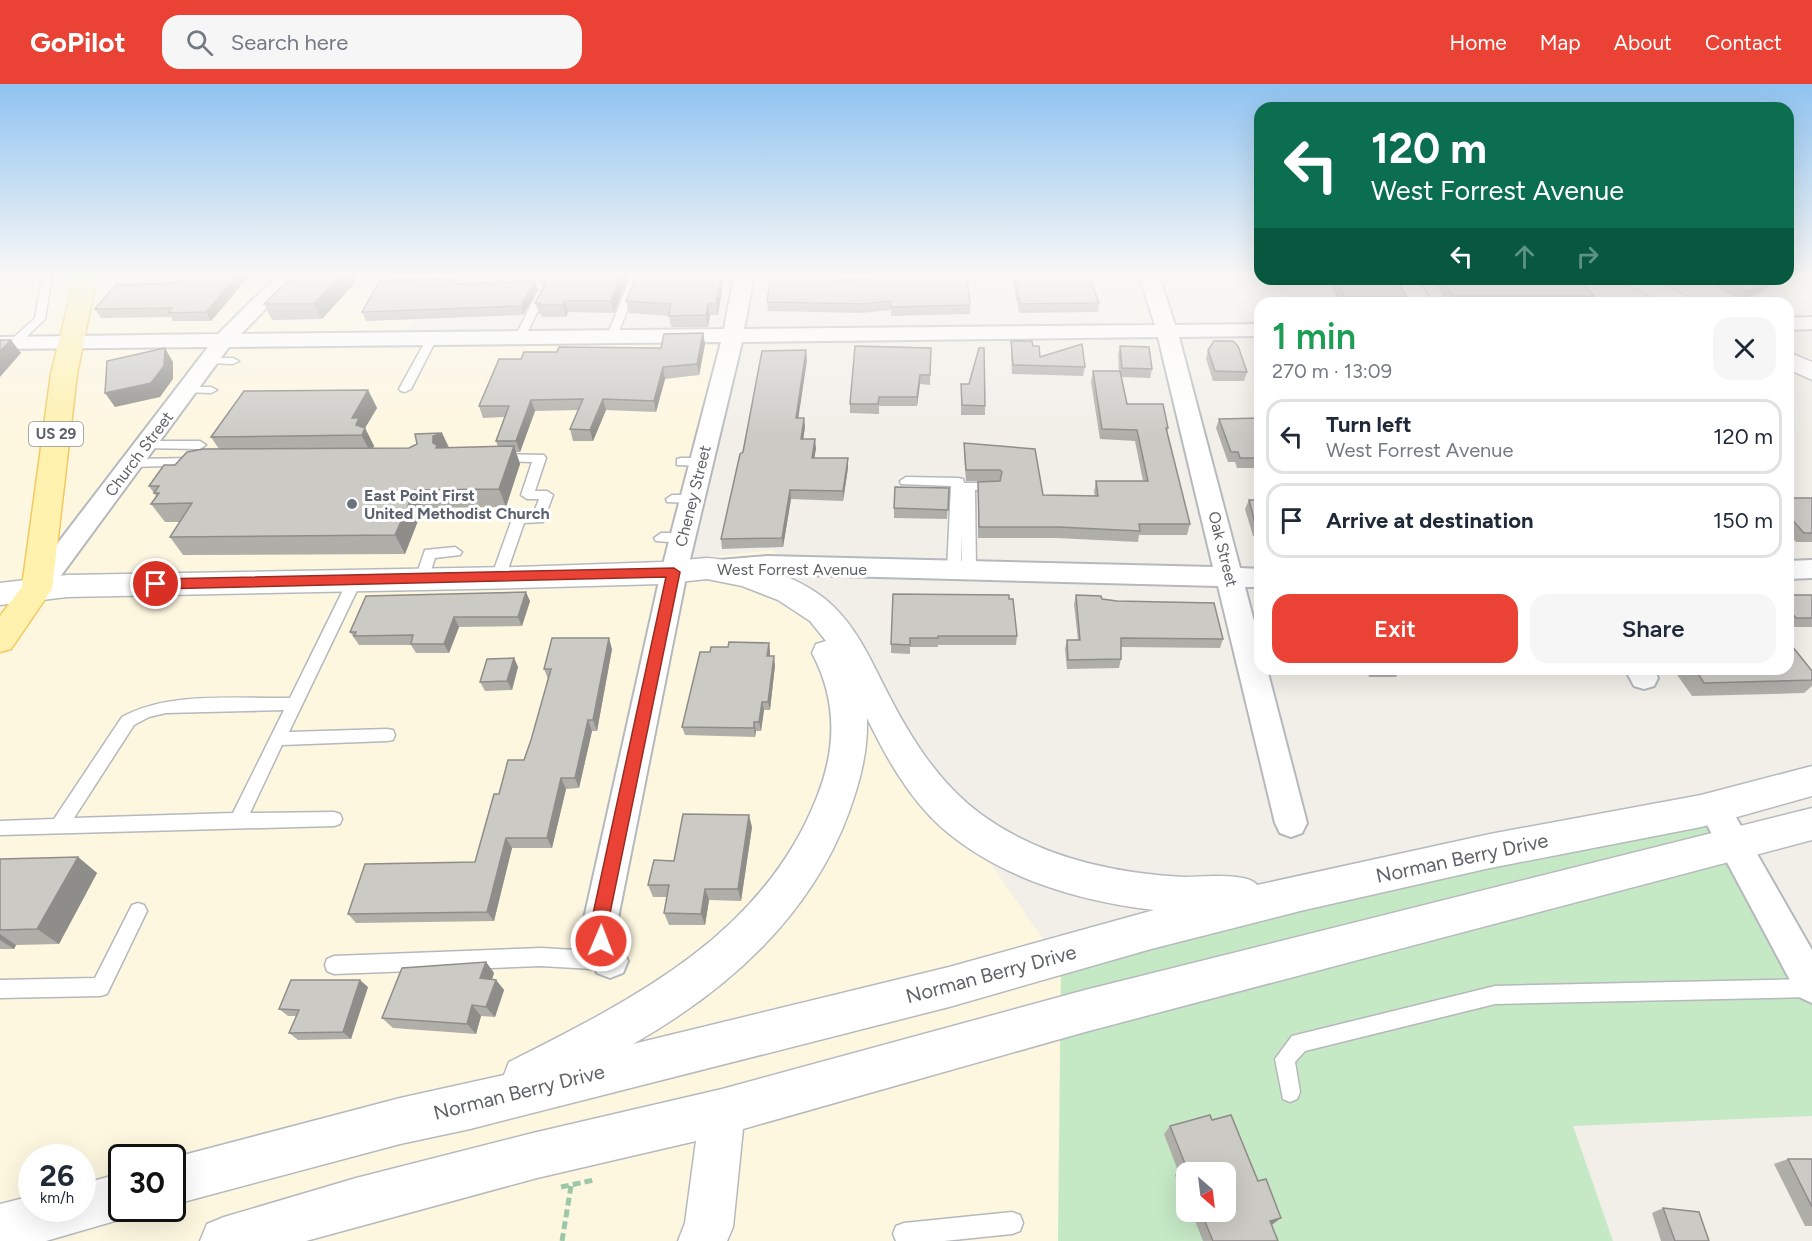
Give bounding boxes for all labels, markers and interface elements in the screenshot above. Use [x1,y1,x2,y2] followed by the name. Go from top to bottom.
[162,15,582,69] search box
[30,25,126,59] text: GoPilot
[183,26,216,59] icon: search
[231,29,348,56] text: Search here
[1450,30,1507,55] text: Home
[1540,30,1581,55] text: Map
[1614,30,1672,55] text: About
[1705,30,1782,55] text: Contact
[1371,123,1487,174] text: 120 m
[1272,126,1350,204] icon: left
[1371,174,1624,207] text: West Forrest Avenue
[1445,240,1478,273] icon: left
[1508,240,1541,273] icon: ahead
[1571,240,1604,273] icon: right
[1272,315,1356,358] text: 1 min
[1713,317,1776,380] button: close
[1272,359,1392,383] text: 270 m · 13:09
[101,408,177,500] street label: Church Street
[1326,411,1412,438] text: Turn left
[1275,420,1308,453] icon: left
[29,422,83,446] road number: US 29
[1713,423,1773,450] text: 120 m
[1326,438,1513,462] text: West Forrest Avenue
[671,443,715,549] street label: Cheney Street
[364,486,550,523] place label: East Point First United Methodist Church
[345,497,359,511] marker: East Point First United Methodist Church
[1275,504,1308,537] icon: arrive
[1326,507,1534,534] text: Arrive at destination
[1713,507,1773,534] text: 150 m
[1204,509,1242,589] street label: Oak Street
[130,558,181,609] pin
[717,560,867,579] street label: West Forrest Avenue
[139,567,172,600] icon: arrive
[1272,594,1518,663] button: Exit
[1530,594,1776,663] button: Share
[1374,828,1550,888] street label: Norman Berry Drive
[569,909,633,973] position arrow
[903,940,1079,1008] street label: Norman Berry Drive
[431,1059,607,1125] street label: Norman Berry Drive
[108,1144,186,1222] speed limit sign: 30
[40,1157,74,1194] text: 26
[1176,1162,1236,1222] north arrow
[1176,1162,1236,1222] map controls
[40,1189,74,1207] text: km/h

